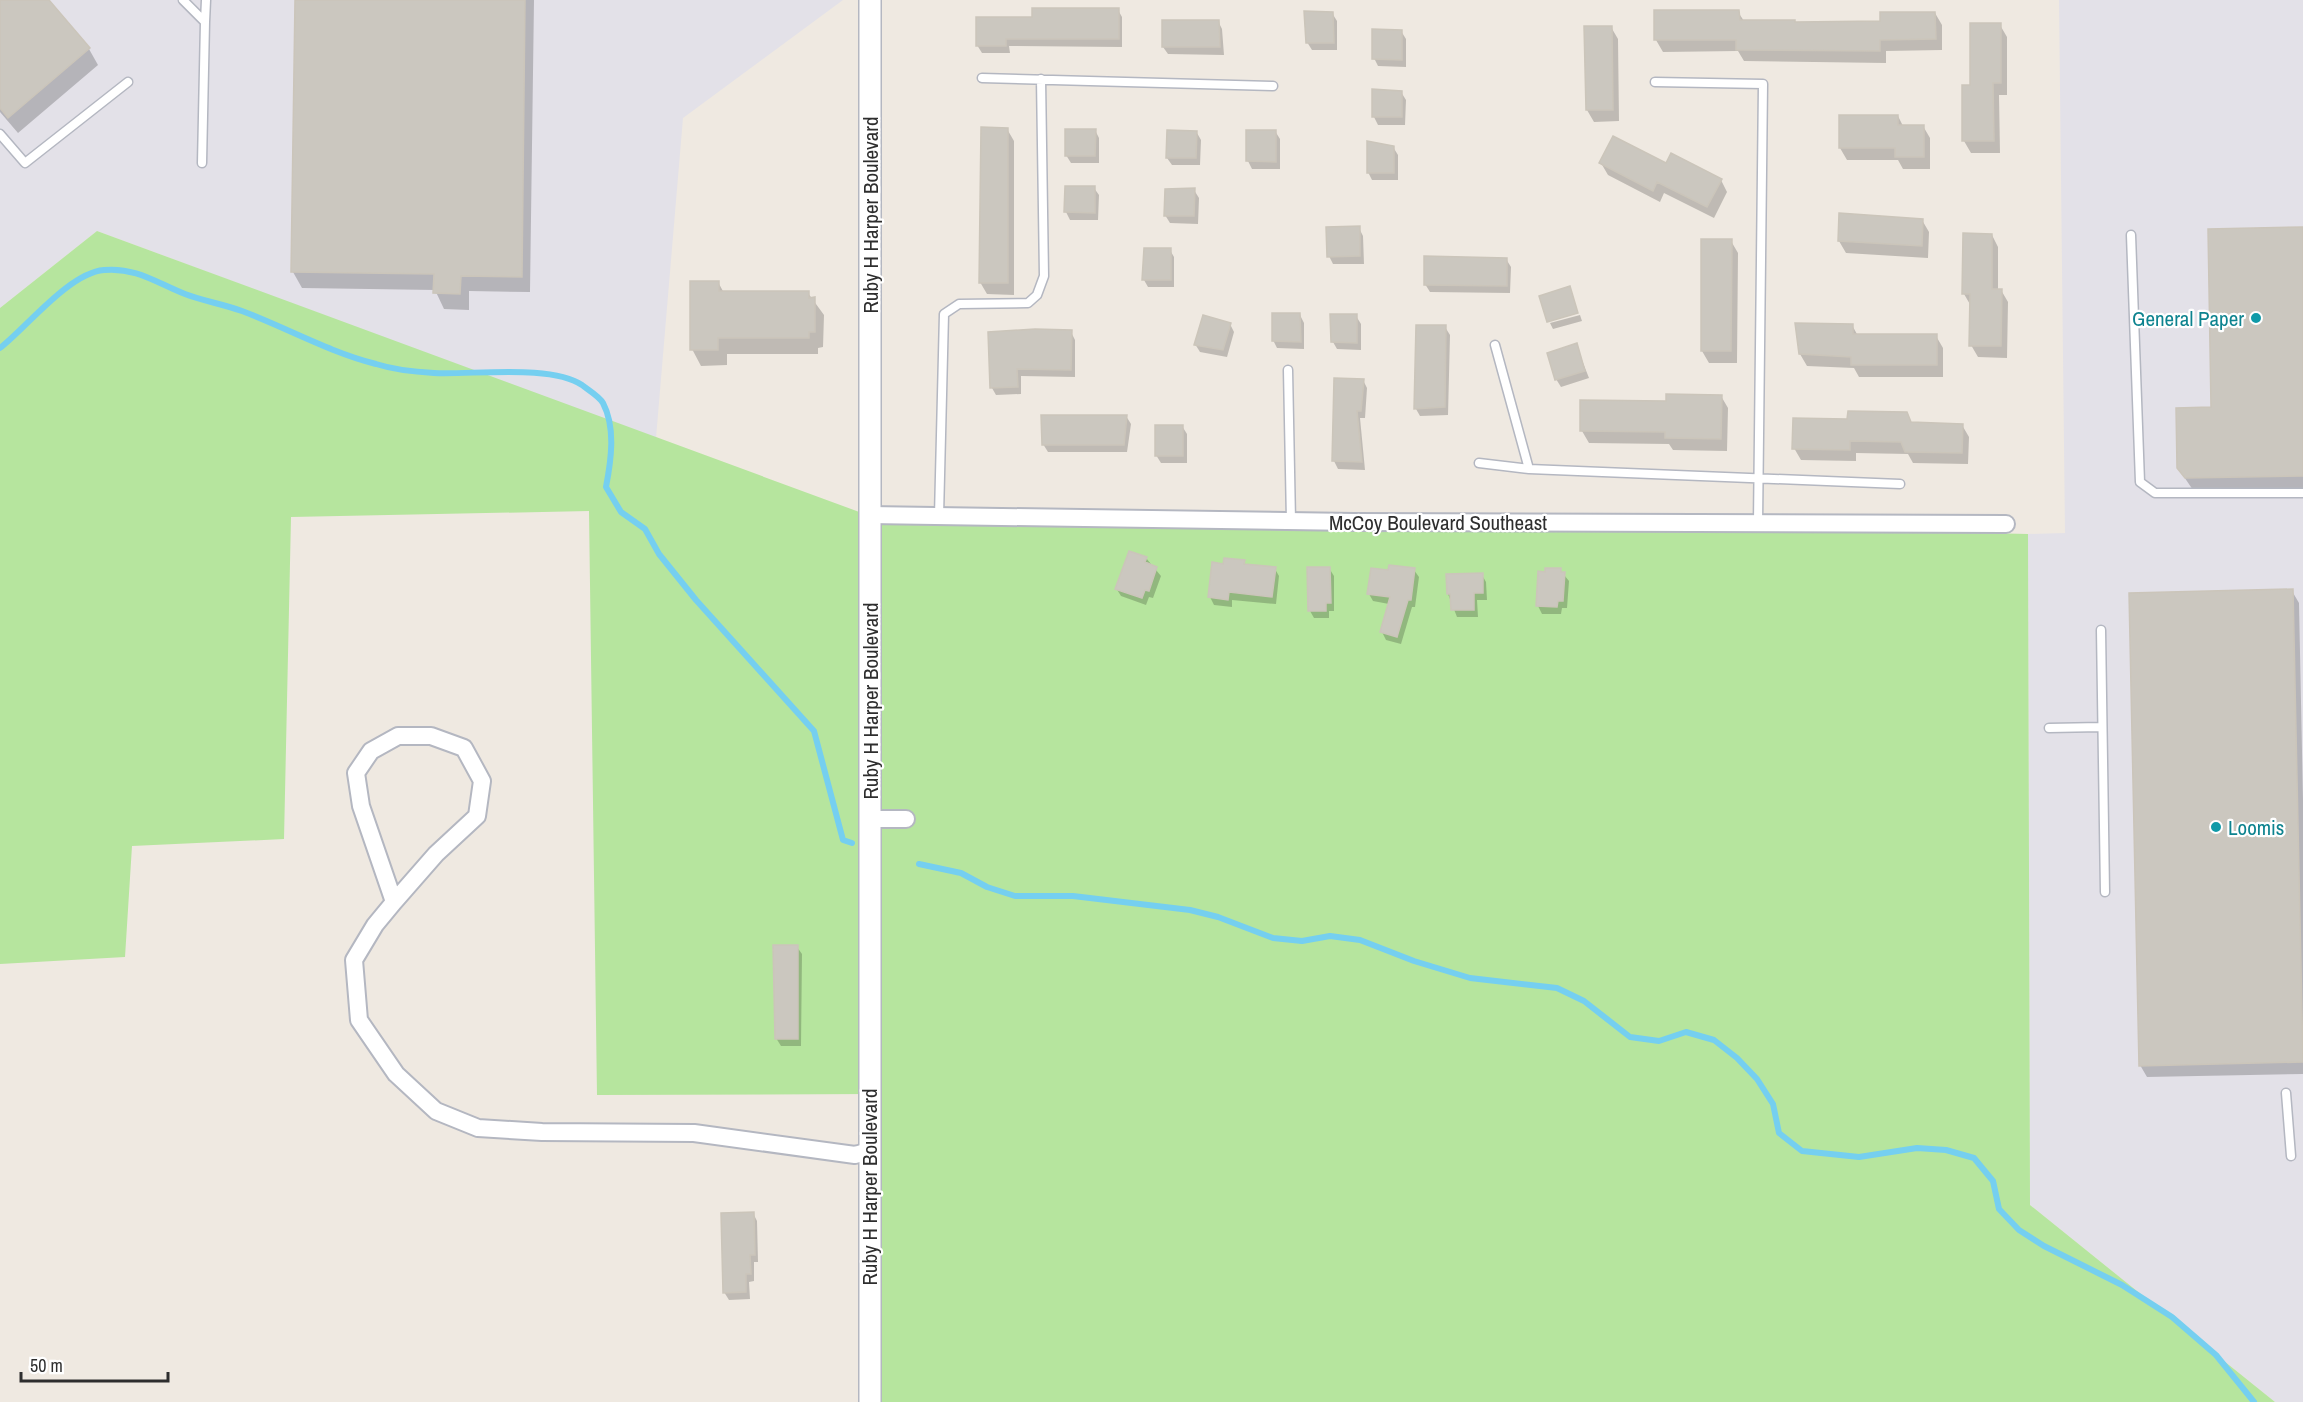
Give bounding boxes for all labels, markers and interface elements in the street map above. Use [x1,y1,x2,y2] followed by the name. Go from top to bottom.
[856,116,885,314] street label: Ruby H Harper Boulevard
[2132,304,2244,333] place label: General Paper
[2249,311,2263,325] marker: General Paper
[1329,508,1547,537] street label: McCoy Boulevard Southeast
[856,602,885,800] street label: Ruby H Harper Boulevard
[2228,813,2284,842] place label: Loomis
[2209,820,2223,834] marker: Loomis
[855,1088,884,1286] street label: Ruby H Harper Boulevard
[21,1345,168,1383] scale bar
[30,1353,63,1378] text: 50 m

